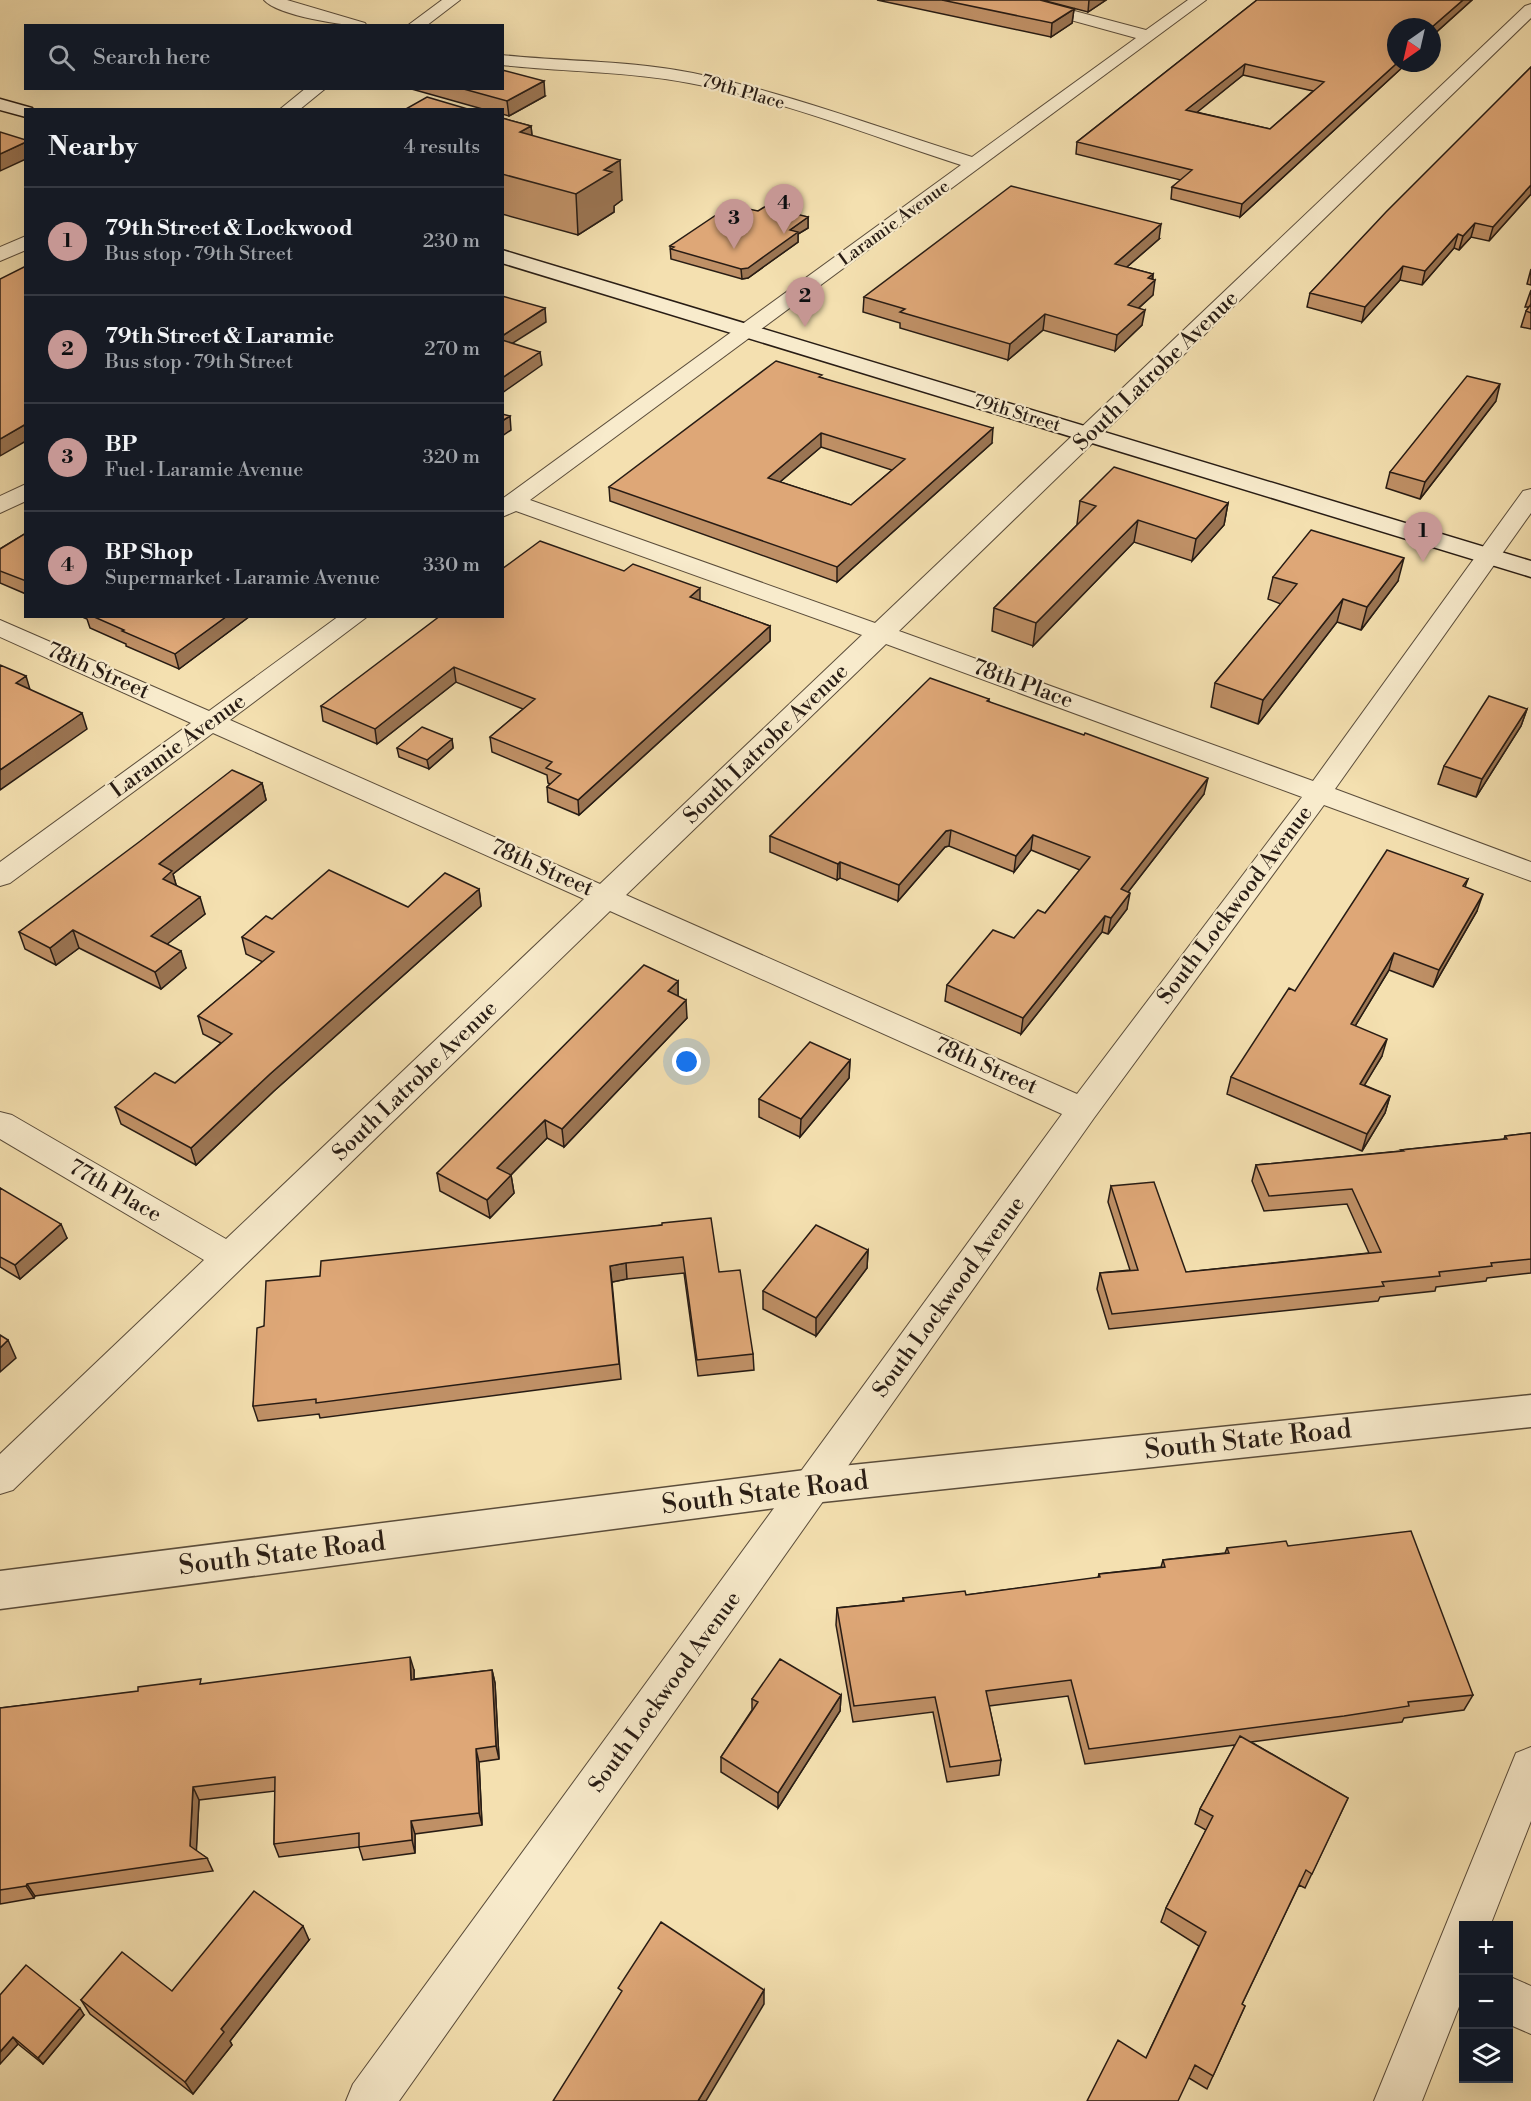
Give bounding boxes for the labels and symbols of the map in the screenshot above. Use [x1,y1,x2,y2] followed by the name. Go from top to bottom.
[1387,18,1441,72] north arrow
[699,69,787,115] street label: 79th Place
[834,175,954,271] street label: Laramie Avenue
[764,184,804,234] pin: 4
[714,200,754,249] pin: 3
[786,278,824,327] pin: 2
[1068,285,1244,457] street label: South Latrobe Avenue
[971,389,1064,437] street label: 79th Street
[1404,512,1442,562] pin: 1
[42,636,154,706] street label: 78th Street
[969,653,1077,715] street label: 78th Place
[678,658,854,830] street label: South Latrobe Avenue
[105,688,251,804] street label: Laramie Avenue
[1151,800,1319,1010] street label: South Lockwood Avenue
[486,833,598,903] street label: 78th Street
[327,995,503,1167] street label: South Latrobe Avenue
[930,1031,1042,1101] street label: 78th Street
[672,1047,701,1076] your location
[64,1154,166,1228] street label: 77th Place
[867,1191,1031,1403] street label: South Lockwood Avenue
[1143,1412,1354,1468] street label: South State Road
[660,1463,871,1523] street label: South State Road
[177,1524,388,1584] street label: South State Road
[583,1586,747,1798] street label: South Lockwood Avenue

